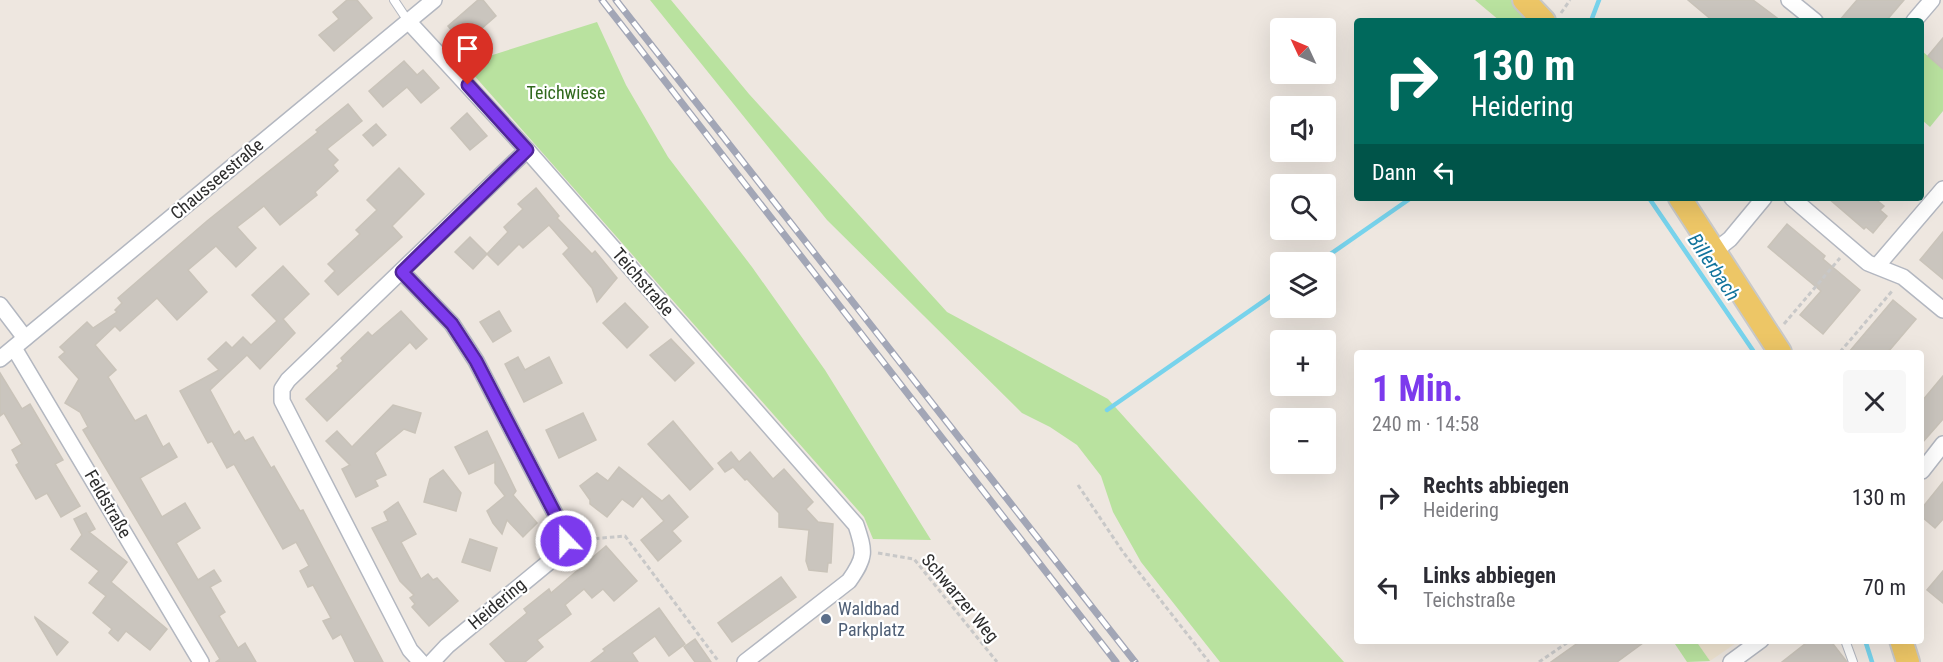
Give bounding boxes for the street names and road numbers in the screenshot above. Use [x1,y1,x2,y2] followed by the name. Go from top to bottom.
[166,134,267,224] street label: Chausseestraße
[608,243,679,320] street label: Teichstraße
[81,466,136,542] street label: Feldstraße
[917,549,1003,646] street label: Schwarzer Weg
[464,574,530,634] street label: Heidering

